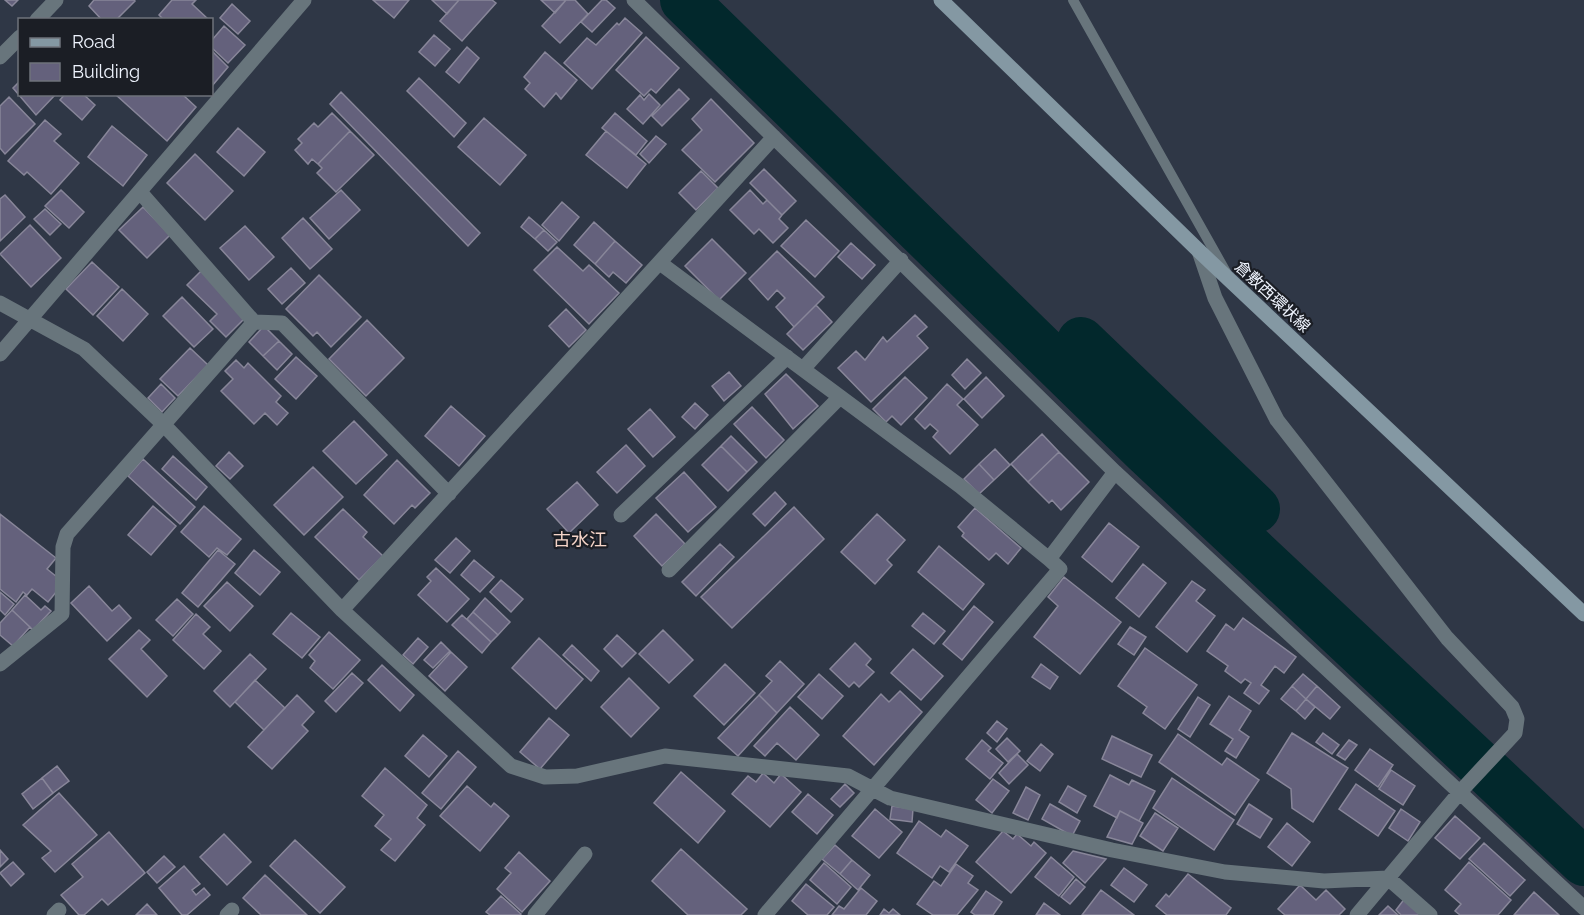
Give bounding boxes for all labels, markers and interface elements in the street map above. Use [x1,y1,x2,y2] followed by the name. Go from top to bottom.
[18,18,213,96] legend
[72,31,115,52] text: Road
[72,61,140,82] text: Building
[1231,257,1314,336] street label: 倉敷西環状線
[553,529,607,550] district label: 古水江

